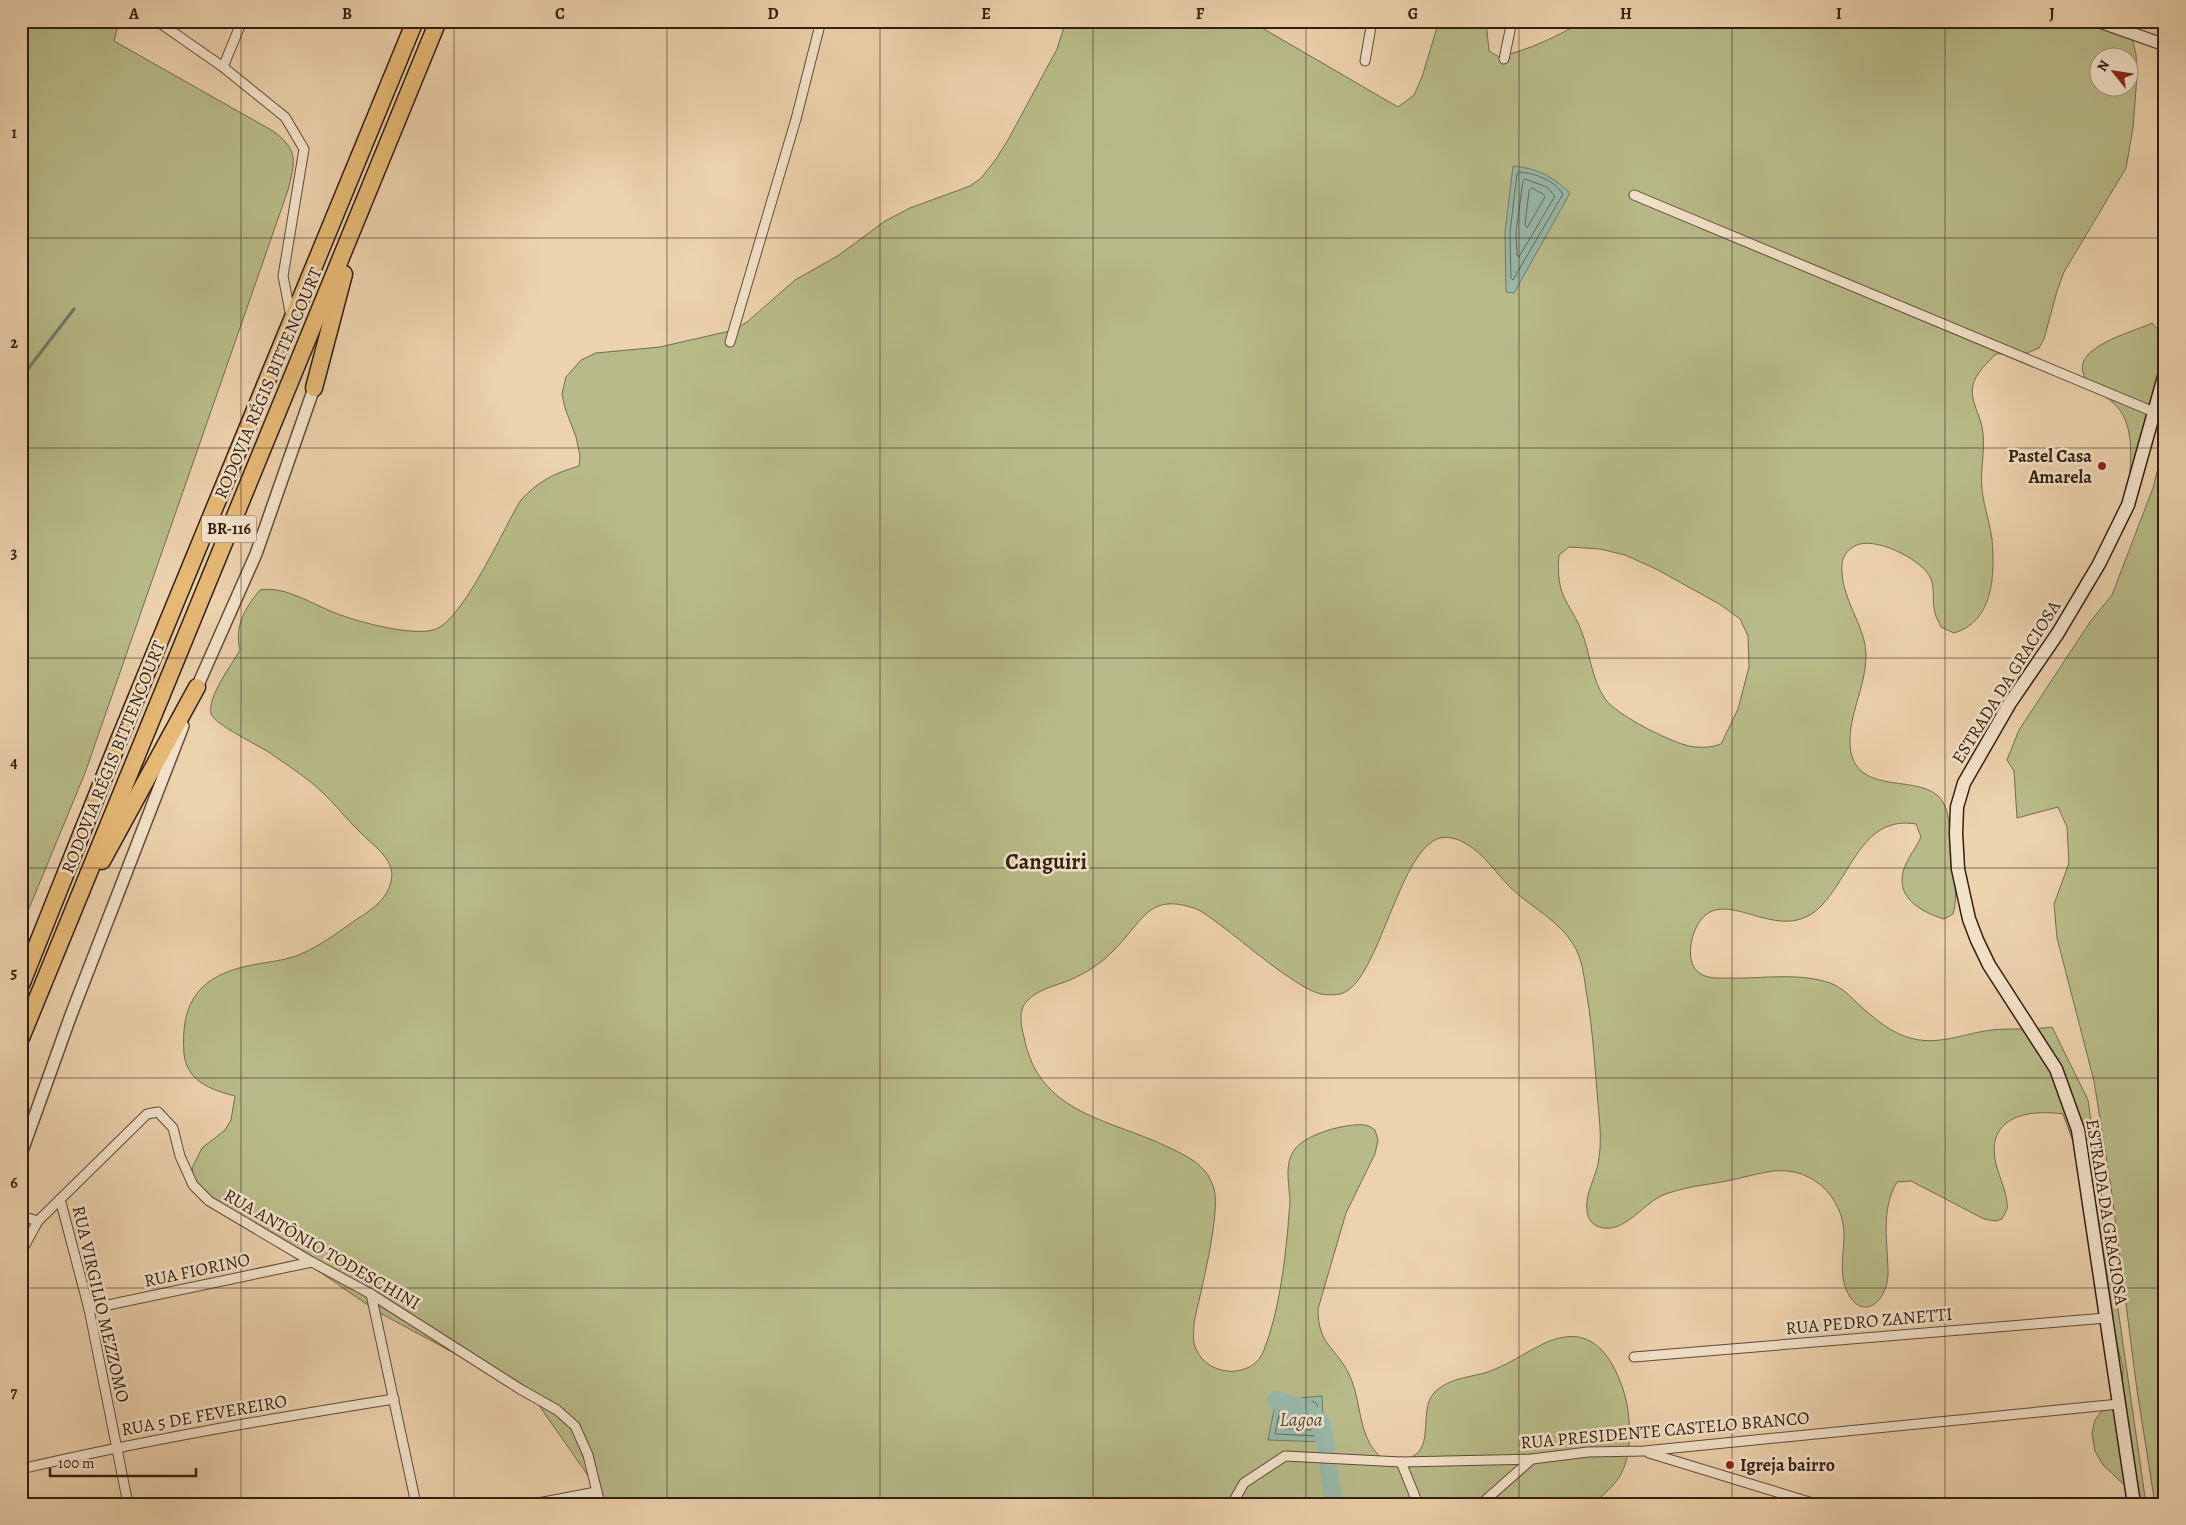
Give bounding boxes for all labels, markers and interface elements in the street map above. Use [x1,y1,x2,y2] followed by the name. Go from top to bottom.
[128,3,140,25] text: A
[342,3,352,25] text: B
[555,3,565,25] text: C
[767,3,779,25] text: D
[981,3,991,25] text: E
[1196,3,1205,25] text: F
[1408,3,1418,25] text: G
[1620,3,1632,25] text: H
[1836,3,1842,25] text: I
[2049,3,2055,25] text: J
[2088,48,2138,98] north arrow
[2092,57,2114,75] text: N
[11,122,17,144] text: 1
[208,264,328,502] street label: RODOVIA RÉGIS BITTENCOURT
[10,332,18,354] text: 2
[2008,444,2092,489] place label: Pastel Casa Amarela
[2096,460,2108,472] marker: Pastel Casa Amarela
[202,516,256,542] road number: BR-116
[11,542,18,564] text: 3
[1946,595,2066,768] street label: ESTRADA DA GRACIOSA
[55,637,171,877] street label: RODOVIA RÉGIS BITTENCOURT
[10,752,18,774] text: 4
[1005,847,1087,877] district label: Canguiri
[11,962,18,984] text: 5
[2080,1117,2134,1307] street label: ESTRADA DA GRACIOSA
[10,1172,18,1194] text: 6
[219,1183,425,1315] street label: RUA ANTÔNIO TODESCHINI
[67,1203,135,1405] street label: RUA VIRGILIO MEZZOMO
[142,1247,252,1293] street label: RUA FIORINO
[1785,1302,1953,1340] street label: RUA PEDRO ZANETTI
[11,1382,18,1404] text: 7
[119,1389,289,1441] street label: RUA 5 DE FEVEREIRO
[1520,1405,1810,1455] street label: RUA PRESIDENTE CASTELO BRANCO
[1280,1407,1323,1433] water label: Lagoa
[50,1445,196,1477] scale bar
[58,1453,95,1473] text: 100 m
[1740,1453,1835,1477] place label: Igreja bairro
[1724,1459,1736,1471] marker: Igreja bairro

